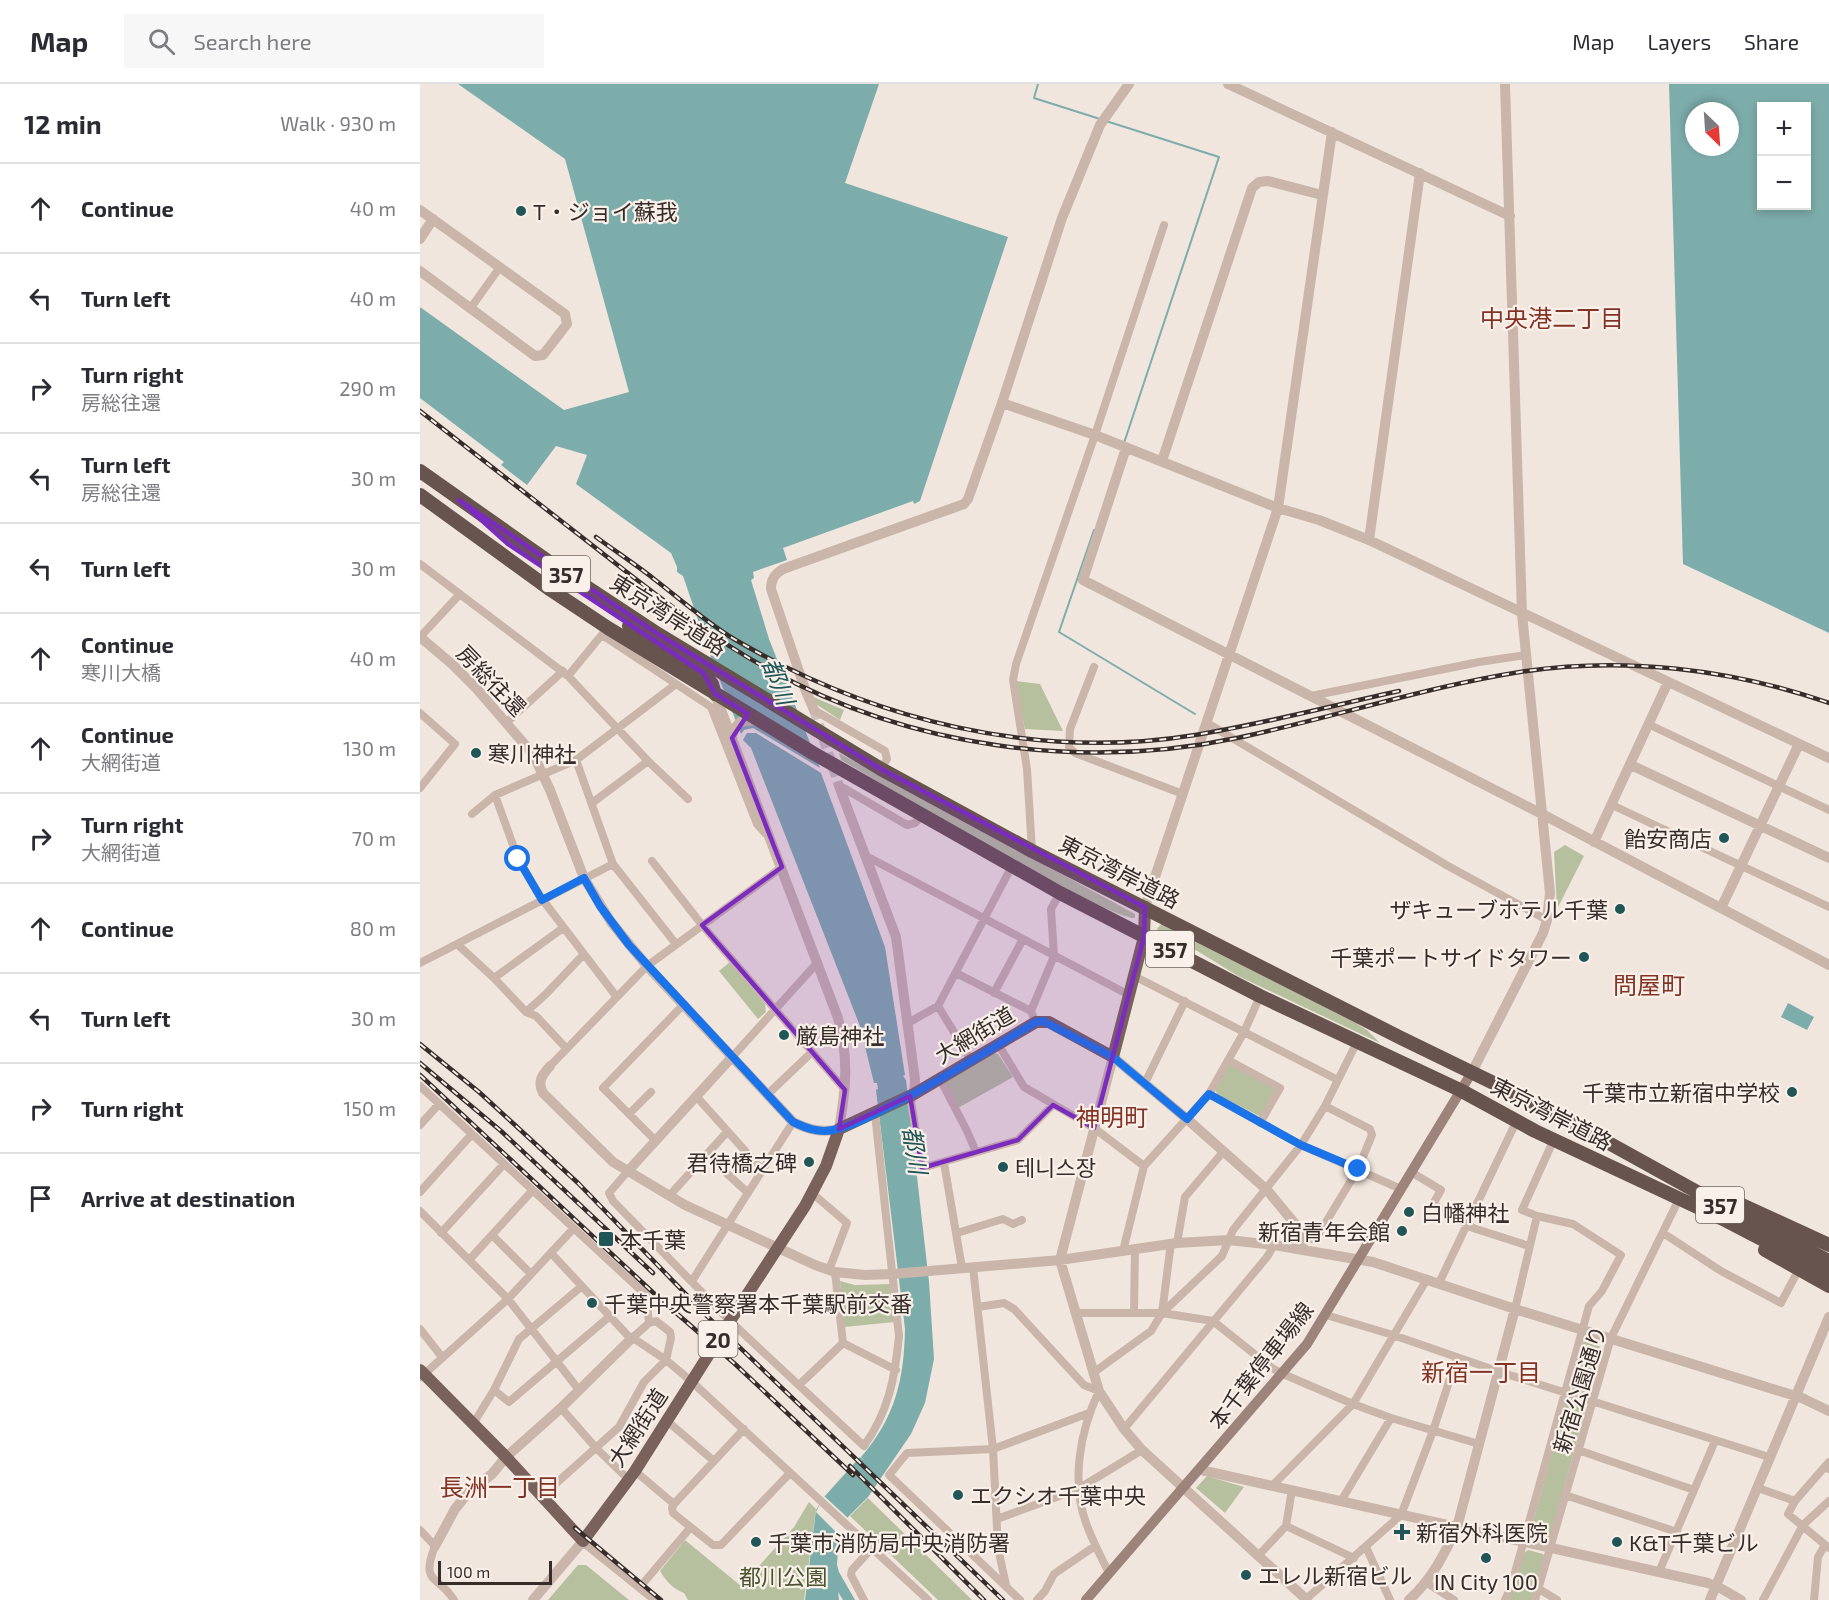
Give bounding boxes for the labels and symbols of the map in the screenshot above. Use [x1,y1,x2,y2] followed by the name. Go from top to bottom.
[1685,102,1739,156] north arrow
[533,198,678,224] place label: T・ジョイ蘇我
[514,204,528,218] marker: T・ジョイ蘇我
[1480,303,1624,332] district label: 中央港二丁目
[542,556,590,592] road number: 357
[606,568,732,660] street label: 東京湾岸道路
[452,639,532,721] street label: 房総往還
[757,653,802,711] water label: 都川
[488,740,576,766] place label: 寒川神社
[469,746,483,760] marker: 寒川神社
[1624,825,1712,851] place label: 飴安商店
[1055,829,1185,913] street label: 東京湾岸道路
[1717,831,1731,845] marker: 飴安商店
[504,845,530,871] route start
[1389,896,1608,922] place label: ザキューブホテル千葉
[1613,902,1627,916] marker: ザキューブホテル千葉
[1146,931,1194,967] road number: 357
[1330,944,1572,970] place label: 千葉ポートサイドタワー
[1577,950,1591,964] marker: 千葉ポートサイドタワー
[1613,970,1685,999] district label: 問屋町
[930,1000,1018,1068] street label: 大網街道
[796,1022,884,1048] place label: 厳島神社
[777,1028,791,1042] marker: 厳島神社
[1487,1071,1617,1155] street label: 東京湾岸道路
[1582,1079,1780,1105] place label: 千葉市立新宿中学校
[1785,1085,1799,1099] marker: 千葉市立新宿中学校
[1076,1102,1148,1131] district label: 神明町
[898,1124,935,1179] water label: 都川
[687,1149,797,1175] place label: 君待橋之碑
[1015,1154,1096,1180] place label: 테니스장
[802,1155,816,1169] marker: 君待橋之碑
[1344,1155,1370,1181] route end
[996,1160,1010,1174] marker: 테니스장
[1696,1187,1744,1223] road number: 357
[1421,1199,1509,1225] place label: 白幡神社
[1402,1205,1416,1219] marker: 白幡神社
[1258,1218,1390,1244] place label: 新宿青年会館
[1395,1224,1409,1238] marker: 新宿青年会館
[620,1226,686,1252] place label: 本千葉
[597,1230,615,1248] marker: 本千葉
[604,1290,912,1316] place label: 千葉中央警察署本千葉駅前交番
[585,1296,599,1310] marker: 千葉中央警察署本千葉駅前交番
[1202,1296,1318,1434] street label: 本千葉停車場線
[698,1321,738,1357] road number: 20
[1547,1322,1611,1456] street label: 新宿公園通り
[1421,1357,1541,1386] district label: 新宿一丁目
[602,1383,672,1471] street label: 大網街道
[440,1472,560,1501] district label: 長洲一丁目
[970,1482,1146,1508] place label: エクシオ千葉中央
[951,1488,965,1502] marker: エクシオ千葉中央
[1416,1519,1548,1545] place label: 新宿外科医院
[1393,1523,1411,1541] marker: 新宿外科医院
[768,1529,1010,1555] place label: 千葉市消防局中央消防署
[1629,1529,1758,1555] place label: K&T千葉ビル
[749,1535,763,1549] marker: 千葉市消防局中央消防署
[1610,1535,1624,1549] marker: K&T千葉ビル
[1479,1551,1493,1565] marker: IN City 100
[438,1558,552,1586] scale bar
[1258,1562,1412,1588] place label: エレル新宿ビル
[739,1563,827,1589] park label: 都川公園
[1239,1568,1253,1582] marker: エレル新宿ビル
[1434,1568,1538,1594] place label: IN City 100

